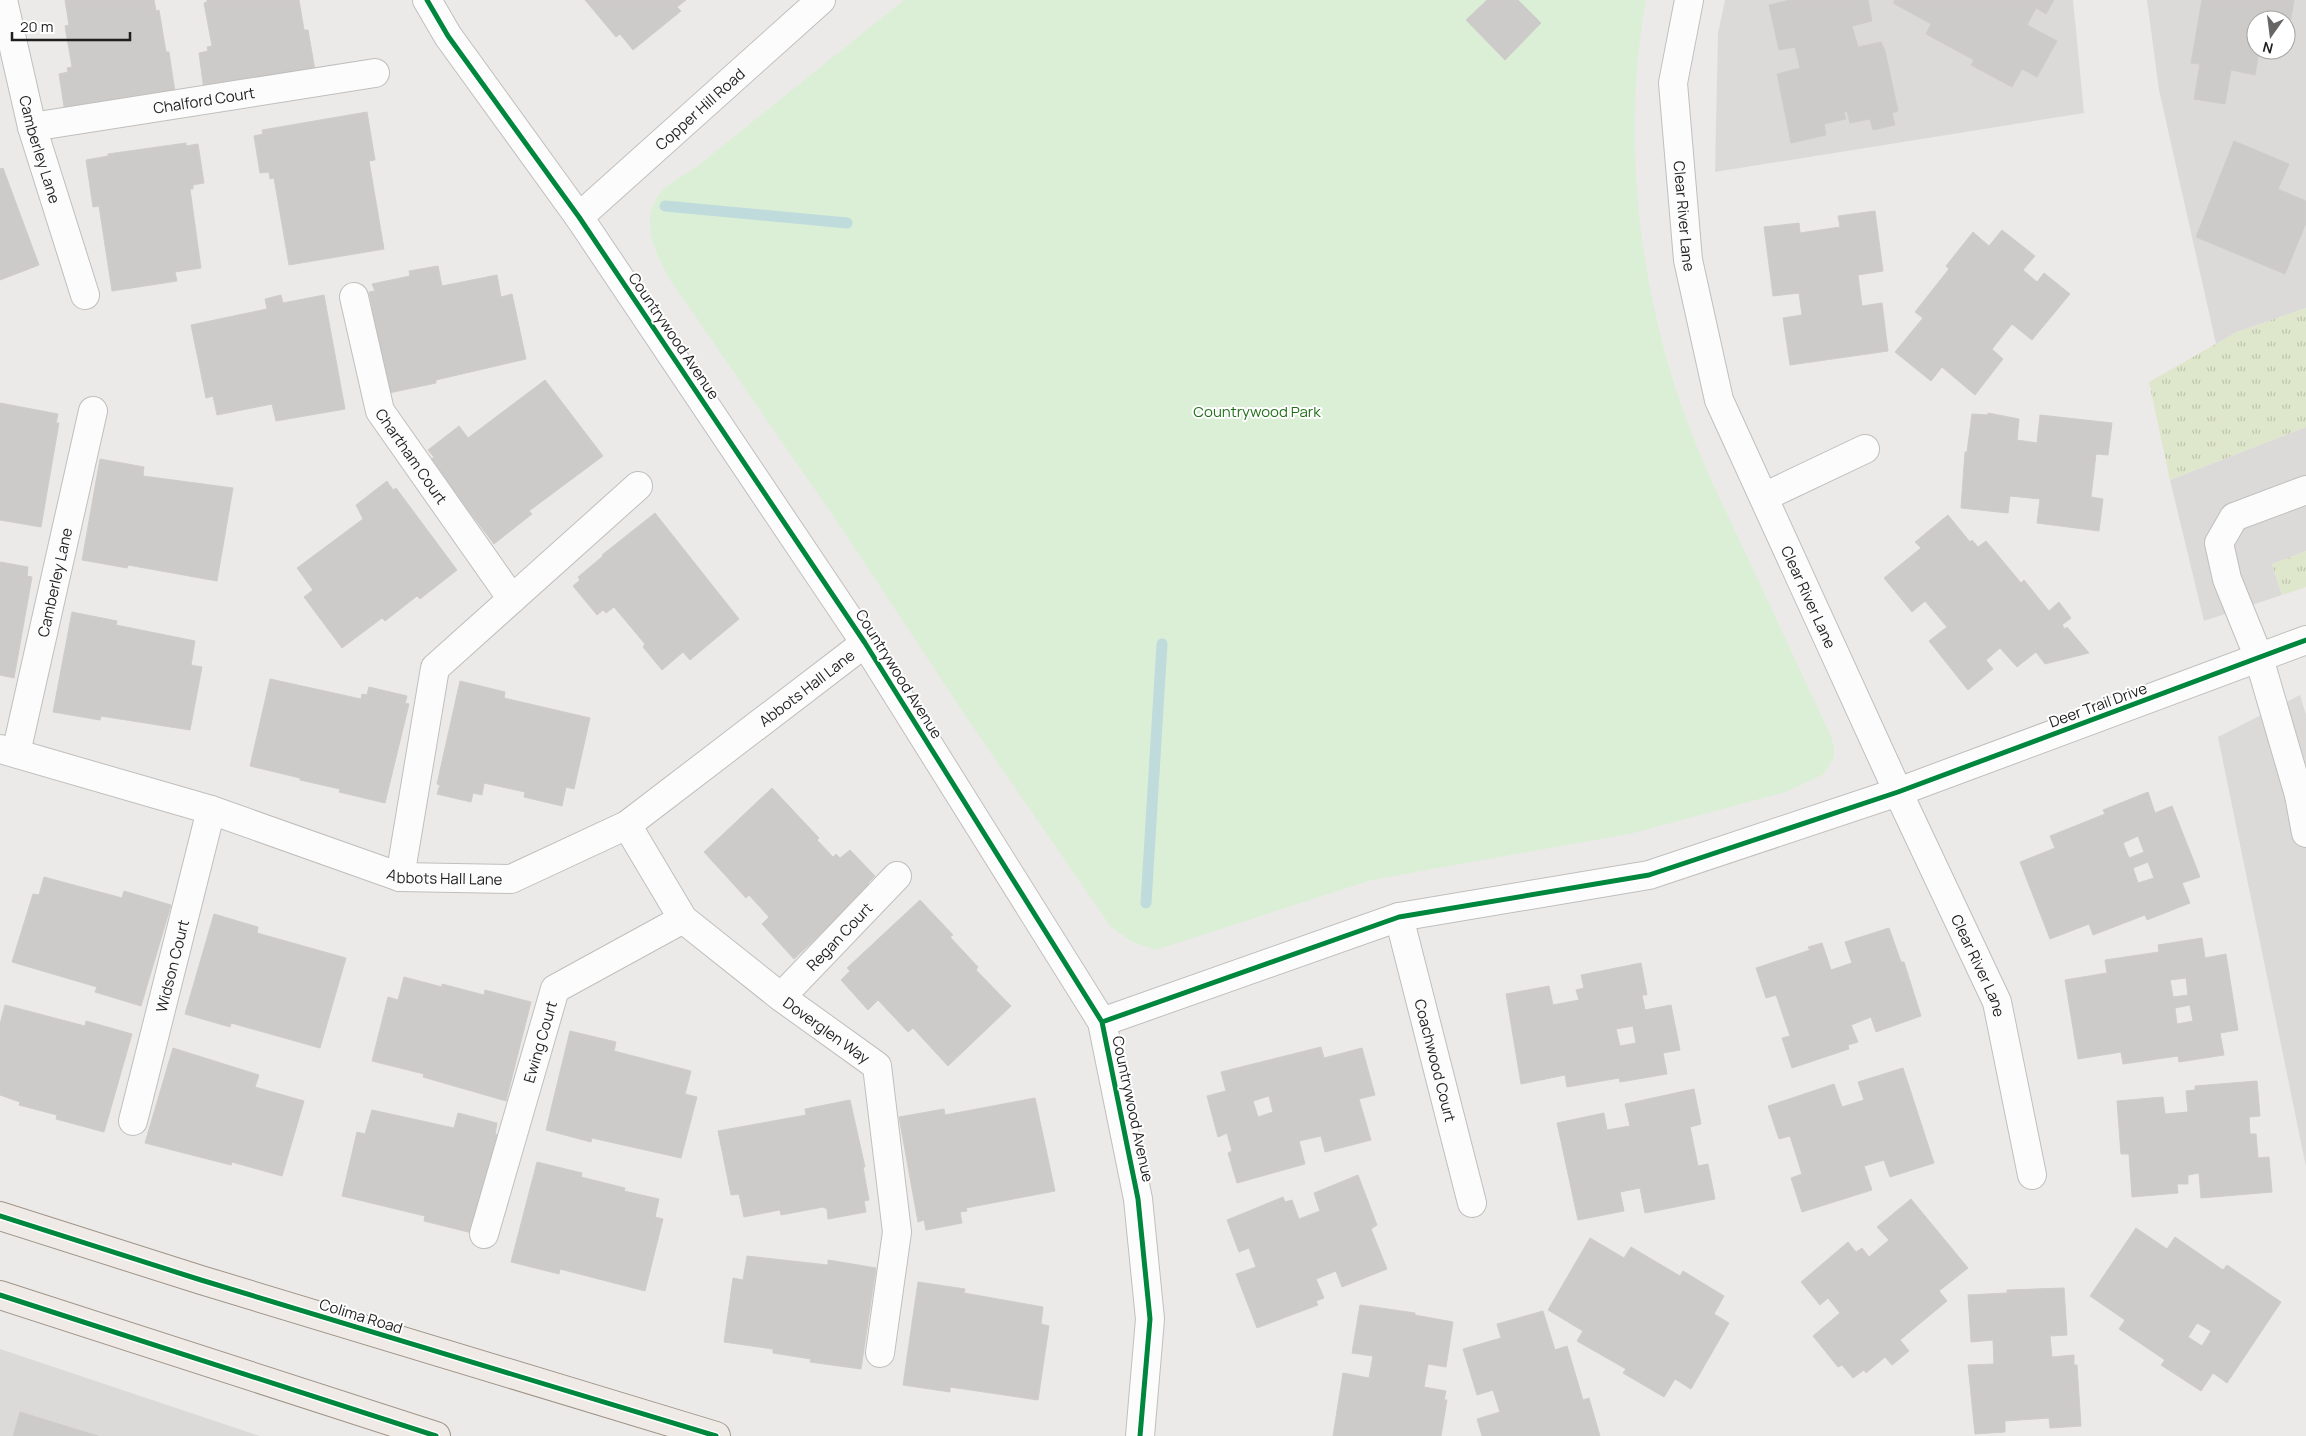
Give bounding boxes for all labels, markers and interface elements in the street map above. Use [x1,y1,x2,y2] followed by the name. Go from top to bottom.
[12,10,130,42] scale bar
[2246,10,2296,60] north arrow
[20,16,53,37] text: 20 m
[2261,38,2275,59] text: N
[650,63,749,155] street label: Copper Hill Road
[152,82,256,118] street label: Chalford Court
[15,93,66,206] street label: Camberley Lane
[1669,160,1701,273] street label: Clear River Lane
[624,268,724,404] street label: Countrywood Avenue
[1193,401,1321,422] park label: Countrywood Park
[371,404,453,508] street label: Chartham Court
[32,525,77,639] street label: Camberley Lane
[1776,542,1842,652] street label: Clear River Lane
[851,605,947,743] street label: Countrywood Avenue
[754,644,859,731] street label: Abbots Hall Lane
[2046,677,2150,732] street label: Deer Trail Drive
[384,863,503,889] street label: Abbots Hall Lane
[801,898,877,975] street label: Regan Court
[1947,911,2010,1019] street label: Clear River Lane
[150,917,194,1014] street label: Widson Court
[779,992,874,1068] street label: Doverglen Way
[1410,997,1461,1124] street label: Coachwood Court
[518,998,561,1085] street label: Ewing Court
[1107,1034,1159,1184] street label: Countrywood Avenue
[317,1293,405,1339] street label: Colima Road

